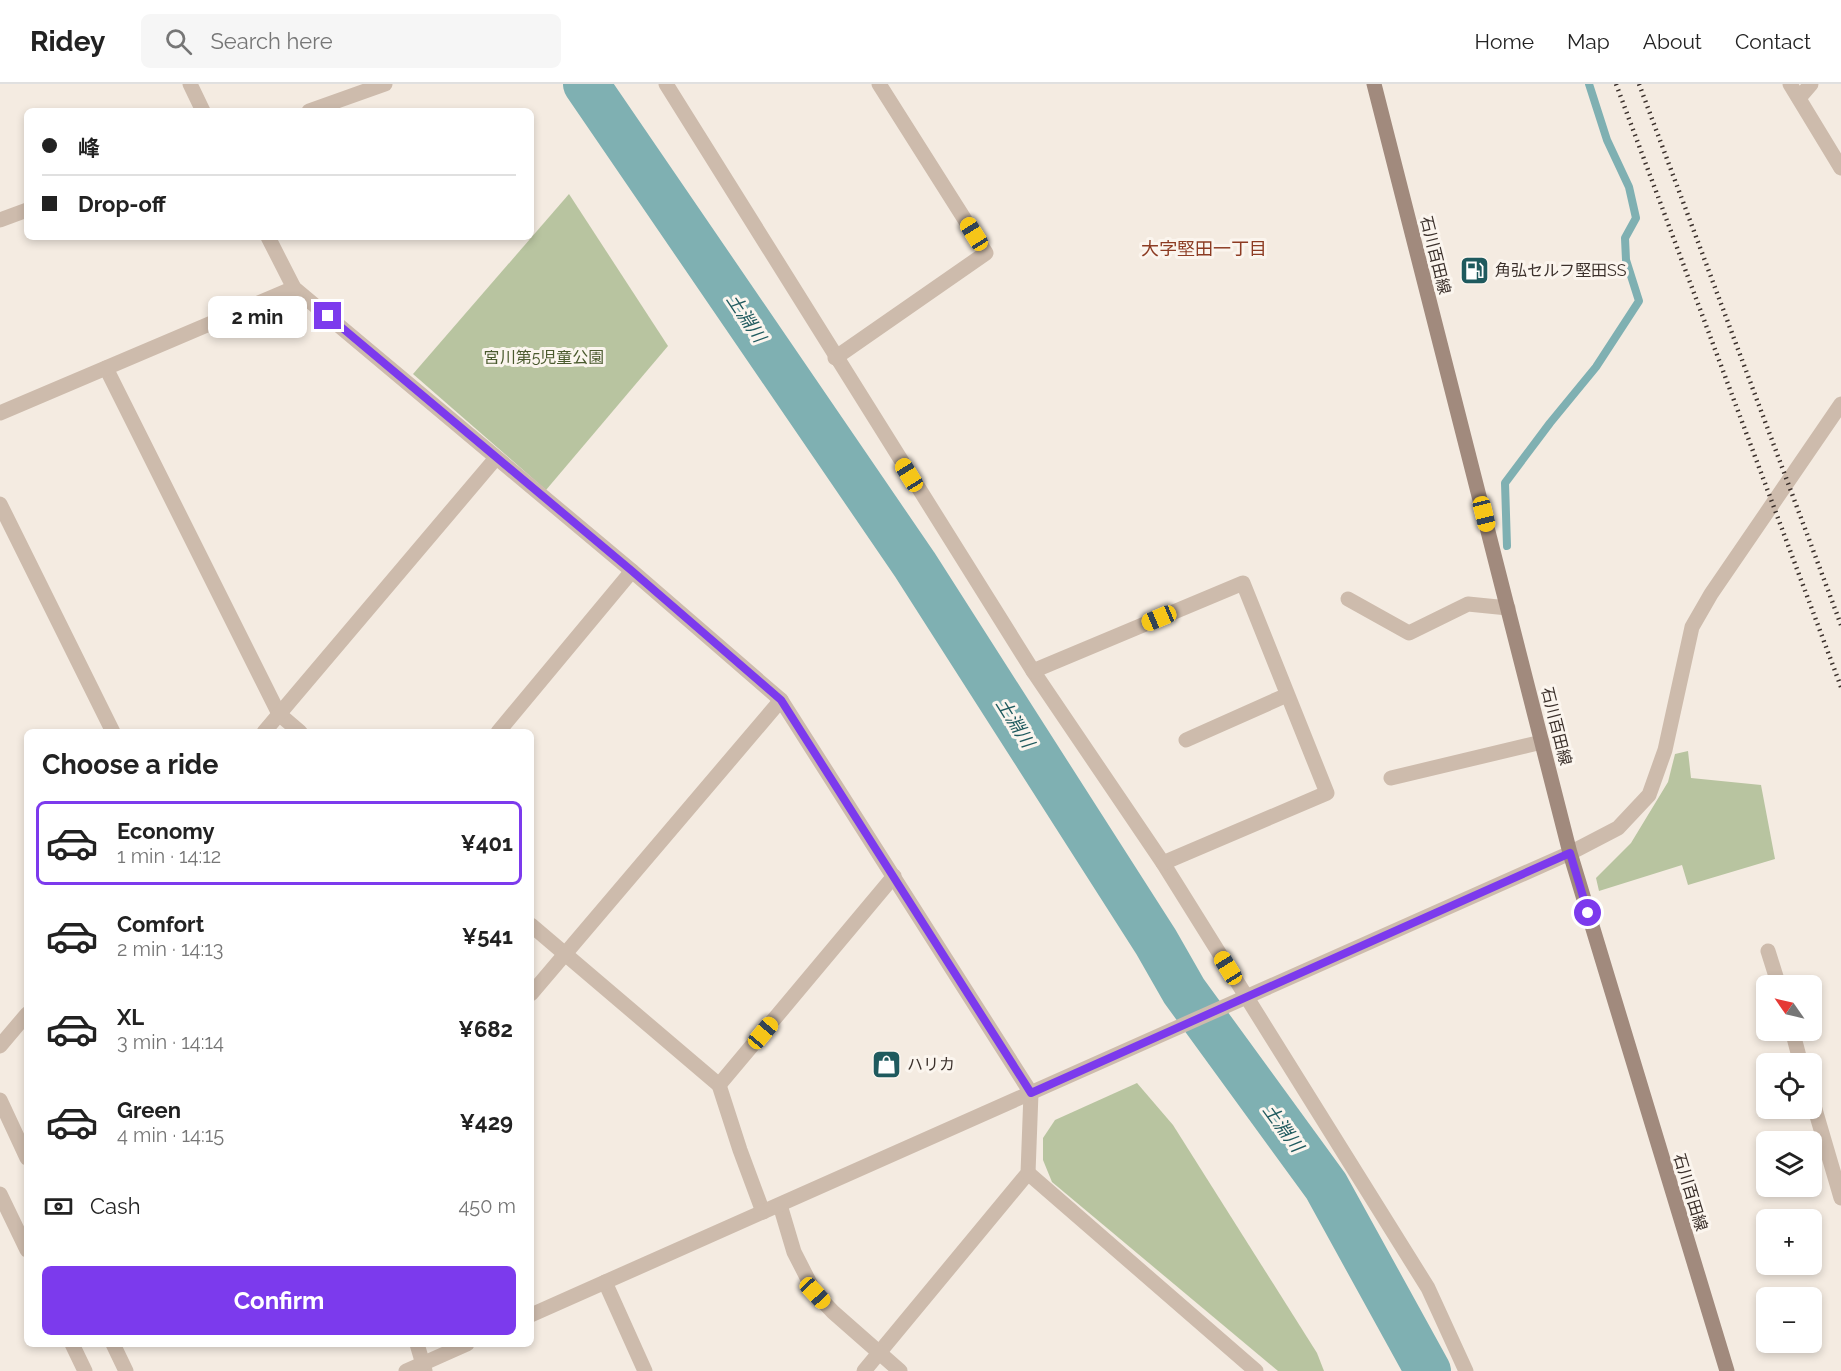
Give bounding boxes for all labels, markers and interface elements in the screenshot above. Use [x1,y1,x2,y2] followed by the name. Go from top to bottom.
[141,14,561,68] search box
[30,25,105,58] text: Ridey
[162,25,195,58] icon: search
[210,28,333,54] text: Search here
[1475,29,1534,54] text: Home
[1567,29,1610,54] text: Map
[1643,29,1702,54] text: About
[1735,29,1811,54] text: Contact
[78,135,100,161] text: 峰
[78,191,166,217] text: Drop-off
[957,214,991,254] car
[1417,214,1454,296] street label: 石川百田線
[1141,238,1267,259] district label: 大字堅田一丁目
[1458,254,1490,286] fuel station icon: 角弘セルフ堅田SS
[1495,261,1627,280] place label: 角弘セルフ堅田SS
[723,289,771,348] water label: 土淵川
[208,295,307,337] callout: 2 min
[314,302,341,329] route end
[232,305,283,329] text: 2 min
[484,348,604,367] park label: 宮川第5児童公園
[892,455,926,495] car
[1471,494,1497,534] car
[1139,603,1179,633] car
[1538,685,1575,767] street label: 石川百田線
[992,694,1040,753] water label: 土淵川
[42,749,218,780] text: Choose a ride
[45,816,99,870] icon: car
[117,818,215,844] text: Economy
[460,830,513,856] text: ¥401
[117,844,221,868] text: 1 min · 14:12
[1574,899,1601,926] route start
[45,909,99,963] icon: car
[117,911,204,937] text: Comfort
[462,923,513,949] text: ¥541
[117,937,223,961] text: 2 min · 14:13
[1211,948,1245,988] car
[1756,975,1822,1041] north arrow
[1756,975,1822,1353] map controls
[45,1002,99,1056] icon: car
[117,1004,144,1030] text: XL
[745,1013,781,1053] car
[458,1016,513,1042] text: ¥682
[117,1030,224,1054] text: 3 min · 14:14
[870,1048,902,1080] shop icon: ハリカ
[1756,1053,1822,1119] button: locate
[907,1055,955,1074] place label: ハリカ
[45,1095,99,1149] icon: car
[117,1097,181,1123] text: Green
[1259,1100,1309,1157] water label: 土淵川
[459,1109,513,1135] text: ¥429
[117,1123,224,1147] text: 4 min · 14:15
[1756,1131,1822,1197] button: layers
[1670,1151,1711,1233] street label: 石川百田線
[42,1190,75,1223] icon: cash
[90,1193,141,1219] text: Cash
[458,1194,516,1218] text: 450 m
[1756,1209,1822,1275] button: +
[42,1266,516,1335] button: Confirm
[796,1274,834,1312] car
[1756,1287,1822,1353] button: −

